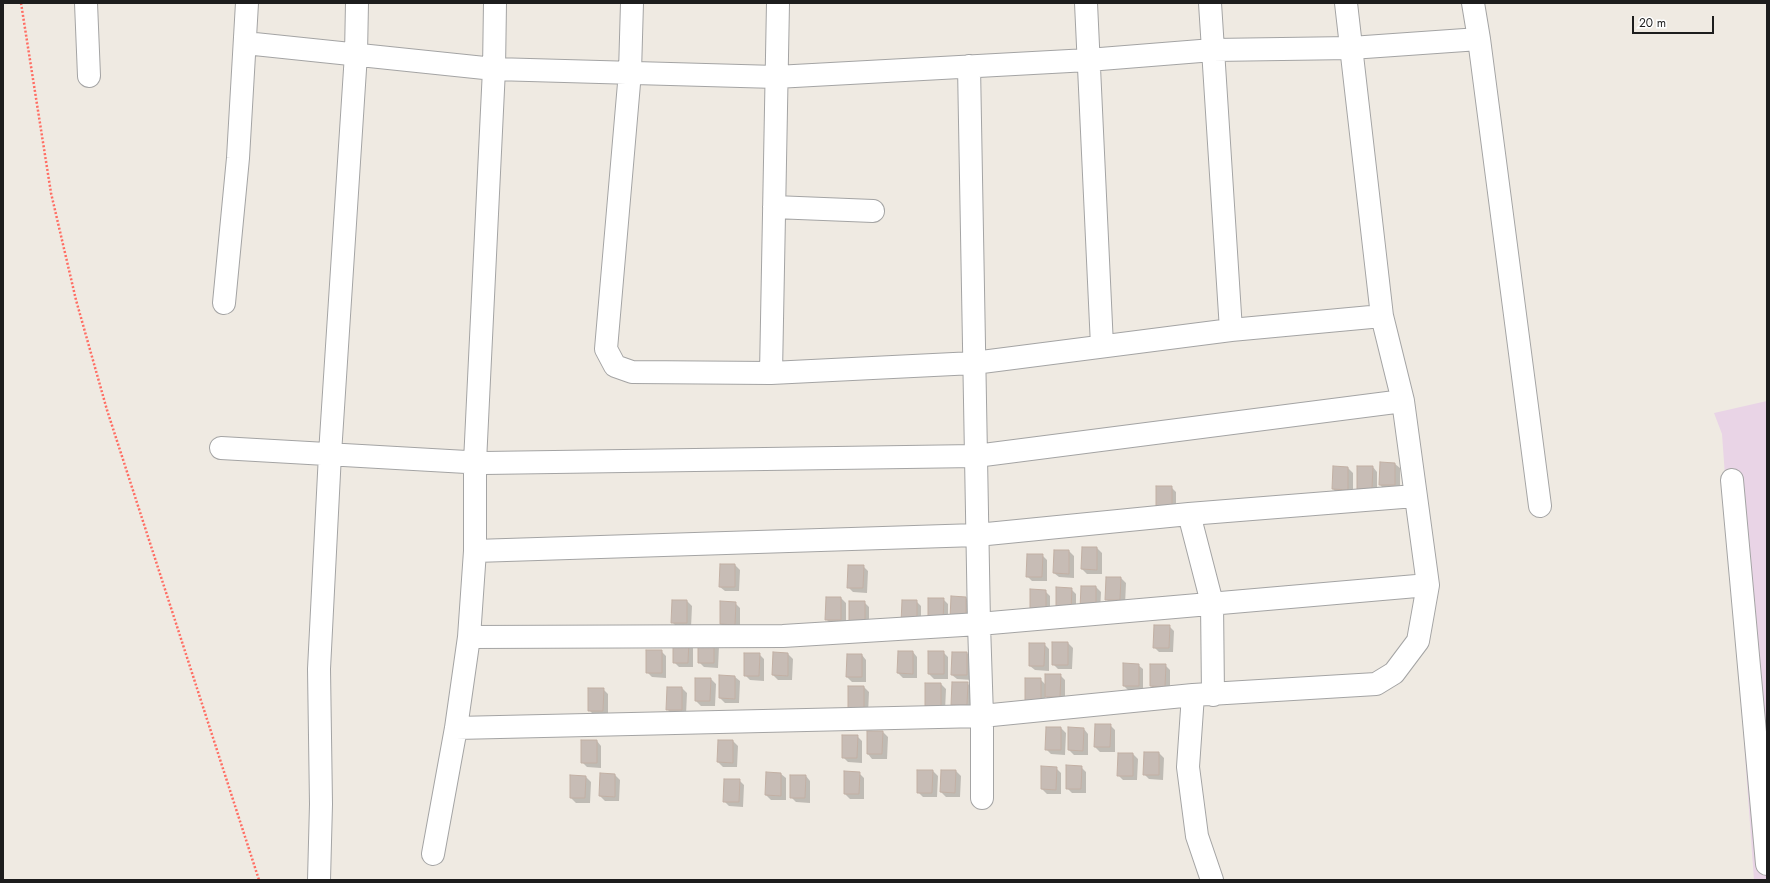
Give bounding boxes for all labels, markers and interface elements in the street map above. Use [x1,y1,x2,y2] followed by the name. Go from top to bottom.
[1634,8,1716,34] scale bar
[1639,14,1666,32] text: 20 m

